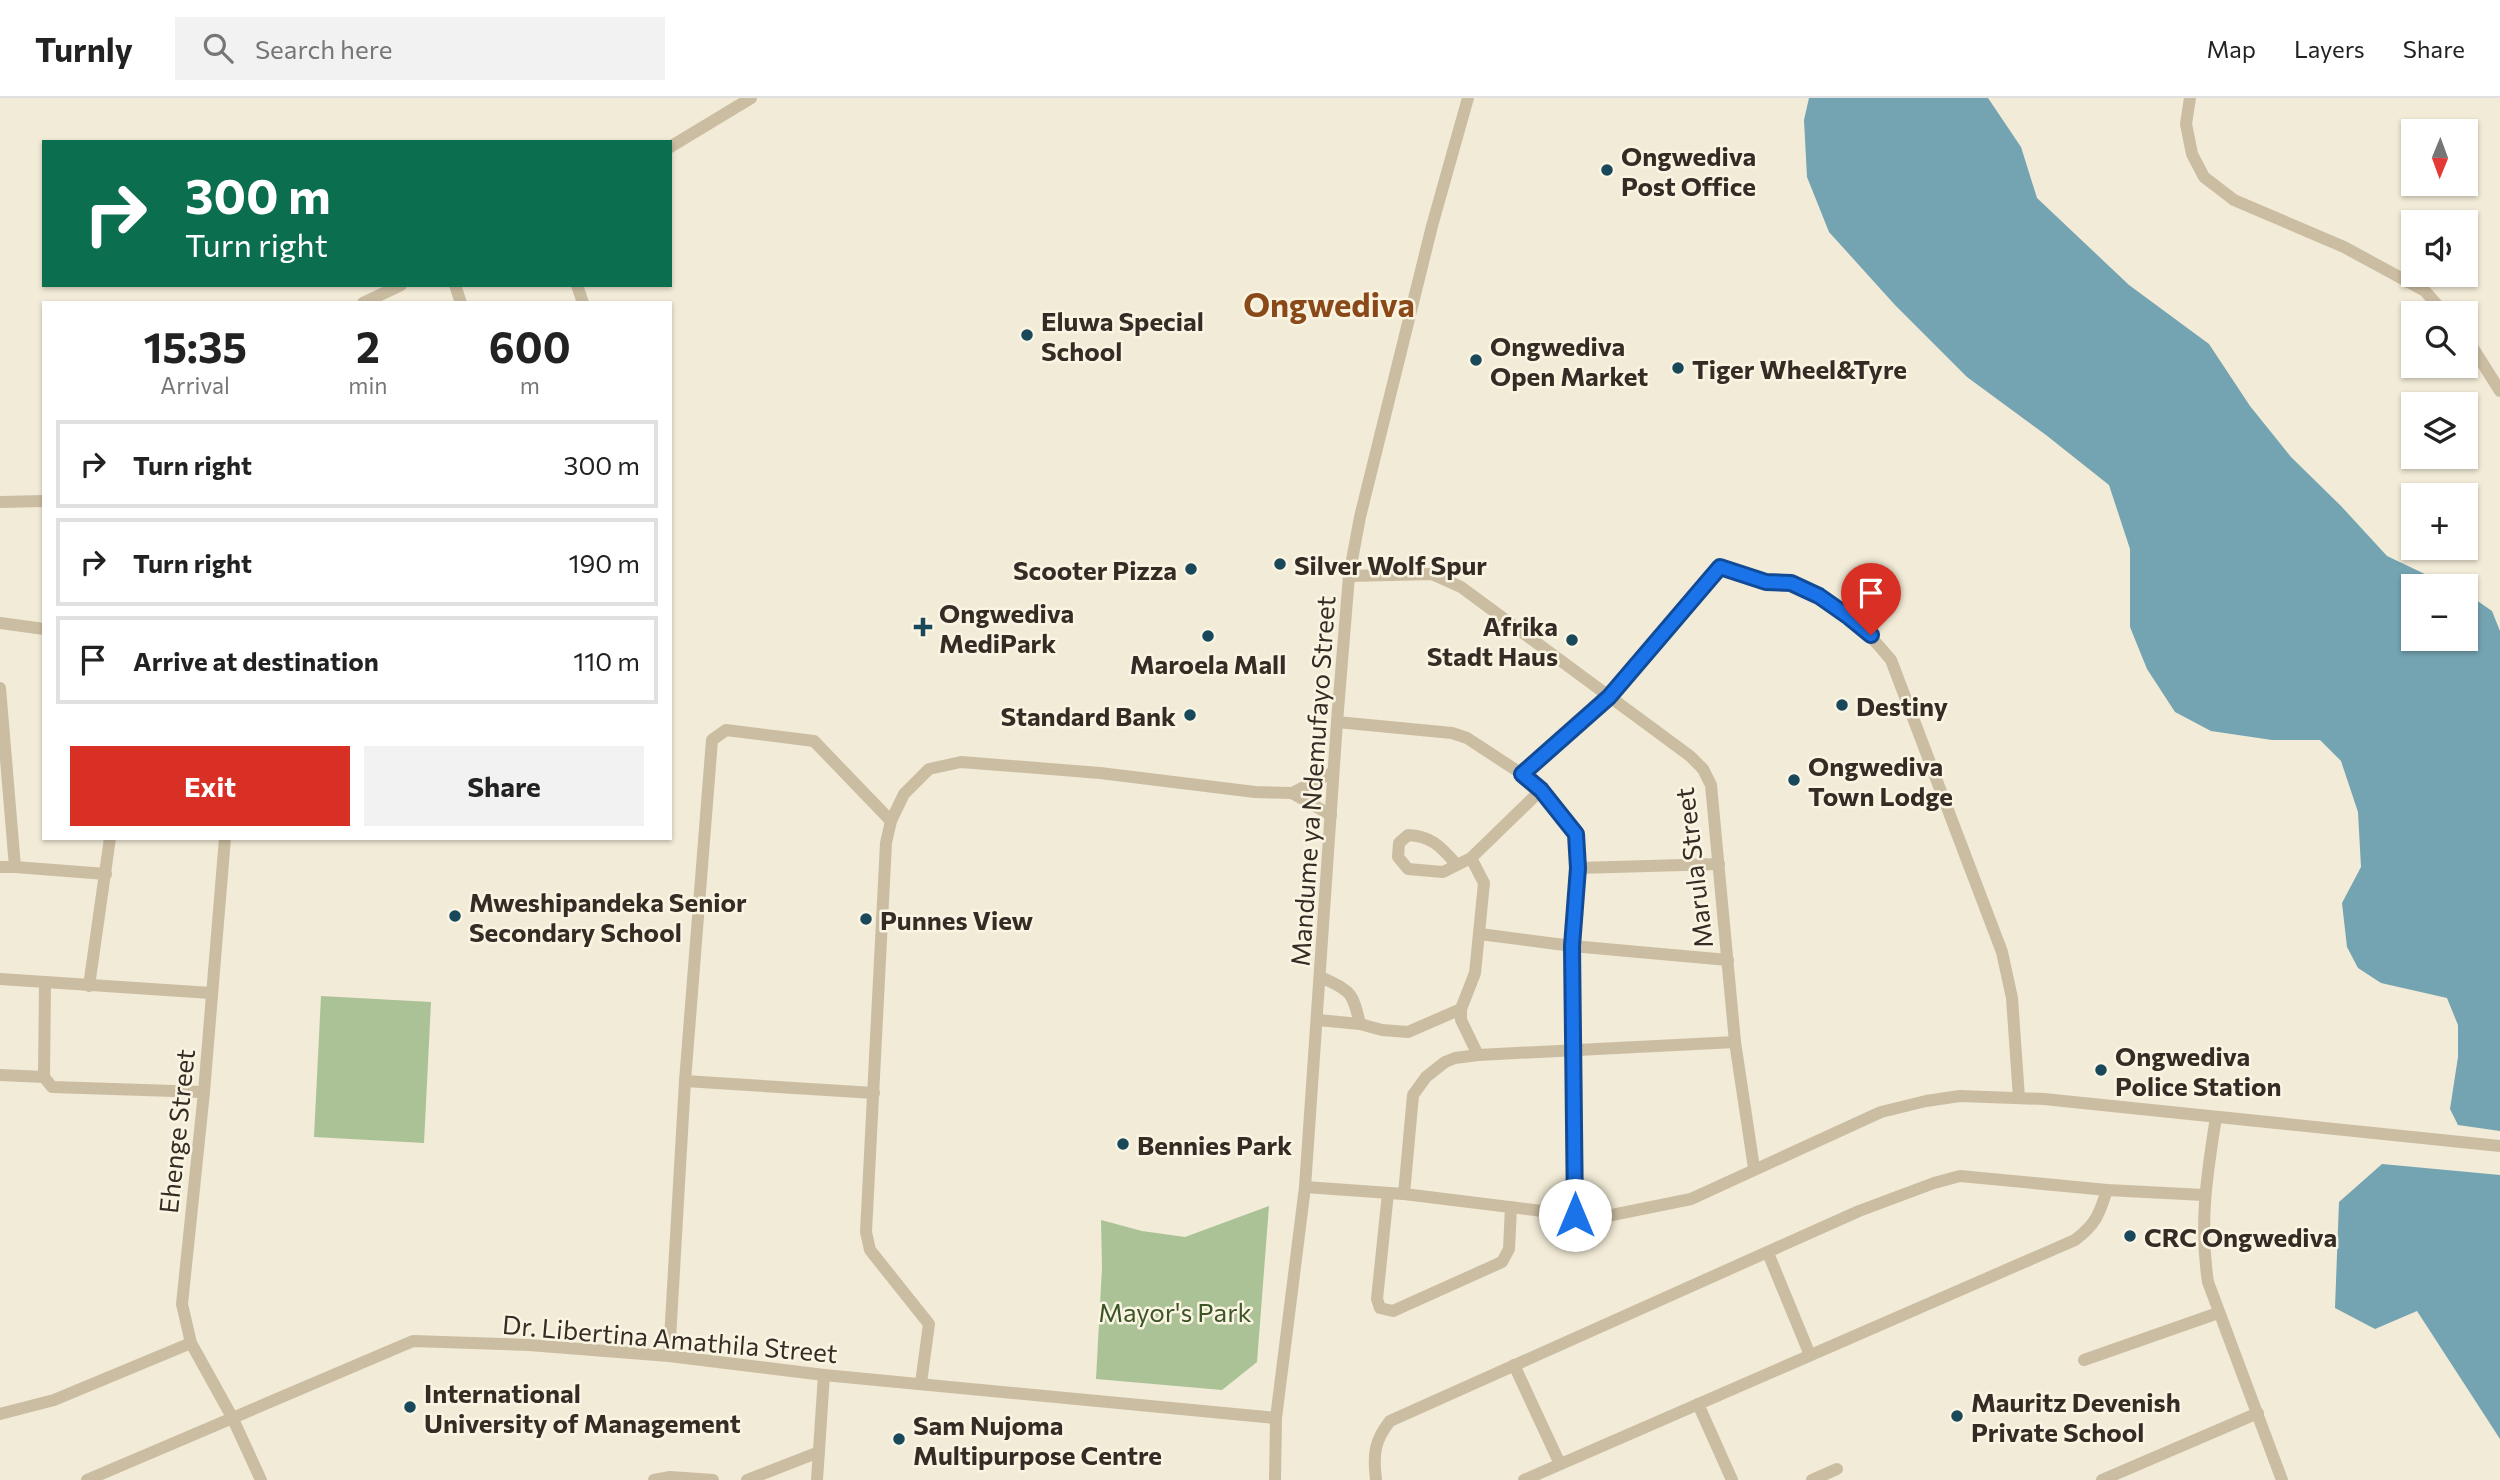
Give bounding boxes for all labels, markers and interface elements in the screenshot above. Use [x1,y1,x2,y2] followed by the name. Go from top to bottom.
[175,17,665,80] search box
[35,28,133,69] text: Turnly
[199,29,237,67] icon: search
[255,33,392,64] text: Search here
[2207,34,2256,63] text: Map
[2294,34,2365,63] text: Layers
[2403,34,2465,63] text: Share
[2401,119,2478,196] north arrow
[2401,119,2478,651] map controls
[1621,140,1756,201] place label: Ongwediva Post Office
[1599,162,1615,178] marker: Ongwediva Post Office
[185,164,331,224] text: 300 m
[70,168,161,259] icon: right
[2401,210,2478,287] button: sound
[185,224,328,264] text: Turn right
[1243,283,1415,324] district label: Ongwediva
[2401,301,2478,378] button: search
[1041,305,1204,366] place label: Eluwa Special School
[143,320,247,372] text: 15:35
[356,320,380,372] text: 2
[489,320,571,372] text: 600
[1019,327,1035,343] marker: Eluwa Special School
[1490,330,1648,391] place label: Ongwediva Open Market
[1468,352,1484,368] marker: Ongwediva Open Market
[1692,353,1907,384] place label: Tiger Wheel&Tyre
[1670,360,1686,376] marker: Tiger Wheel&Tyre
[160,371,230,399] text: Arrival
[348,371,387,399] text: min
[520,371,540,399] text: m
[2401,392,2478,469] button: layers
[74,445,112,483] icon: right
[133,449,252,480] text: Turn right
[564,449,640,480] text: 300 m
[2401,483,2478,560] button: +
[74,543,112,581] icon: right
[133,547,252,578] text: Turn right
[568,547,640,578] text: 190 m
[1294,549,1487,580] place label: Silver Wolf Spur
[1013,554,1177,585] place label: Scooter Pizza
[1272,556,1288,572] marker: Silver Wolf Spur
[1183,561,1199,577] marker: Scooter Pizza
[1841,563,1901,635] pin
[1852,574,1890,612] icon: arrive
[2401,574,2478,651] button: −
[1284,595,1340,967] street label: Mandume ya Ndemufayo Street
[939,597,1074,658] place label: Ongwediva MediPark
[1427,610,1558,671] place label: Afrika Stadt Haus
[913,617,933,637] marker: Ongwediva MediPark
[1200,628,1216,644] marker: Maroela Mall
[1564,632,1580,648] marker: Afrika Stadt Haus
[74,641,112,679] icon: arrive
[133,645,379,676] text: Arrive at destination
[573,645,640,676] text: 110 m
[1130,648,1286,679] place label: Maroela Mall
[1856,690,1948,721] place label: Destiny
[1834,697,1850,713] marker: Destiny
[1001,700,1176,731] place label: Standard Bank
[1182,707,1198,723] marker: Standard Bank
[70,746,350,826] button: Exit
[364,746,644,826] button: Share
[1808,750,1953,811] place label: Ongwediva Town Lodge
[1786,772,1802,788] marker: Ongwediva Town Lodge
[1668,786,1718,950] street label: Marula Street
[469,886,747,947] place label: Mweshipandeka Senior Secondary School
[880,904,1034,935] place label: Punnes View
[447,908,463,924] marker: Mweshipandeka Senior Secondary School
[858,911,874,927] marker: Punnes View
[2115,1040,2281,1101] place label: Ongwediva Police Station
[152,1047,200,1215] street label: Ehenge Street
[2093,1062,2109,1078] marker: Ongwediva Police Station
[1137,1129,1292,1160] place label: Bennies Park
[1115,1136,1131,1152] marker: Bennies Park
[1538,1178,1612,1252] position arrow
[2144,1221,2337,1252] place label: CRC Ongwediva
[2122,1228,2138,1244] marker: CRC Ongwediva
[1098,1296,1252,1327] park label: Mayor's Park
[501,1308,839,1368] street label: Dr. Libertina Amathila Street
[424,1377,741,1438] place label: International University of Management
[1971,1386,2181,1447] place label: Mauritz Devenish Private School
[402,1399,418,1415] marker: International University of Management
[1949,1408,1965,1424] marker: Mauritz Devenish Private School
[913,1409,1162,1470] place label: Sam Nujoma Multipurpose Centre
[891,1431,907,1447] marker: Sam Nujoma Multipurpose Centre

